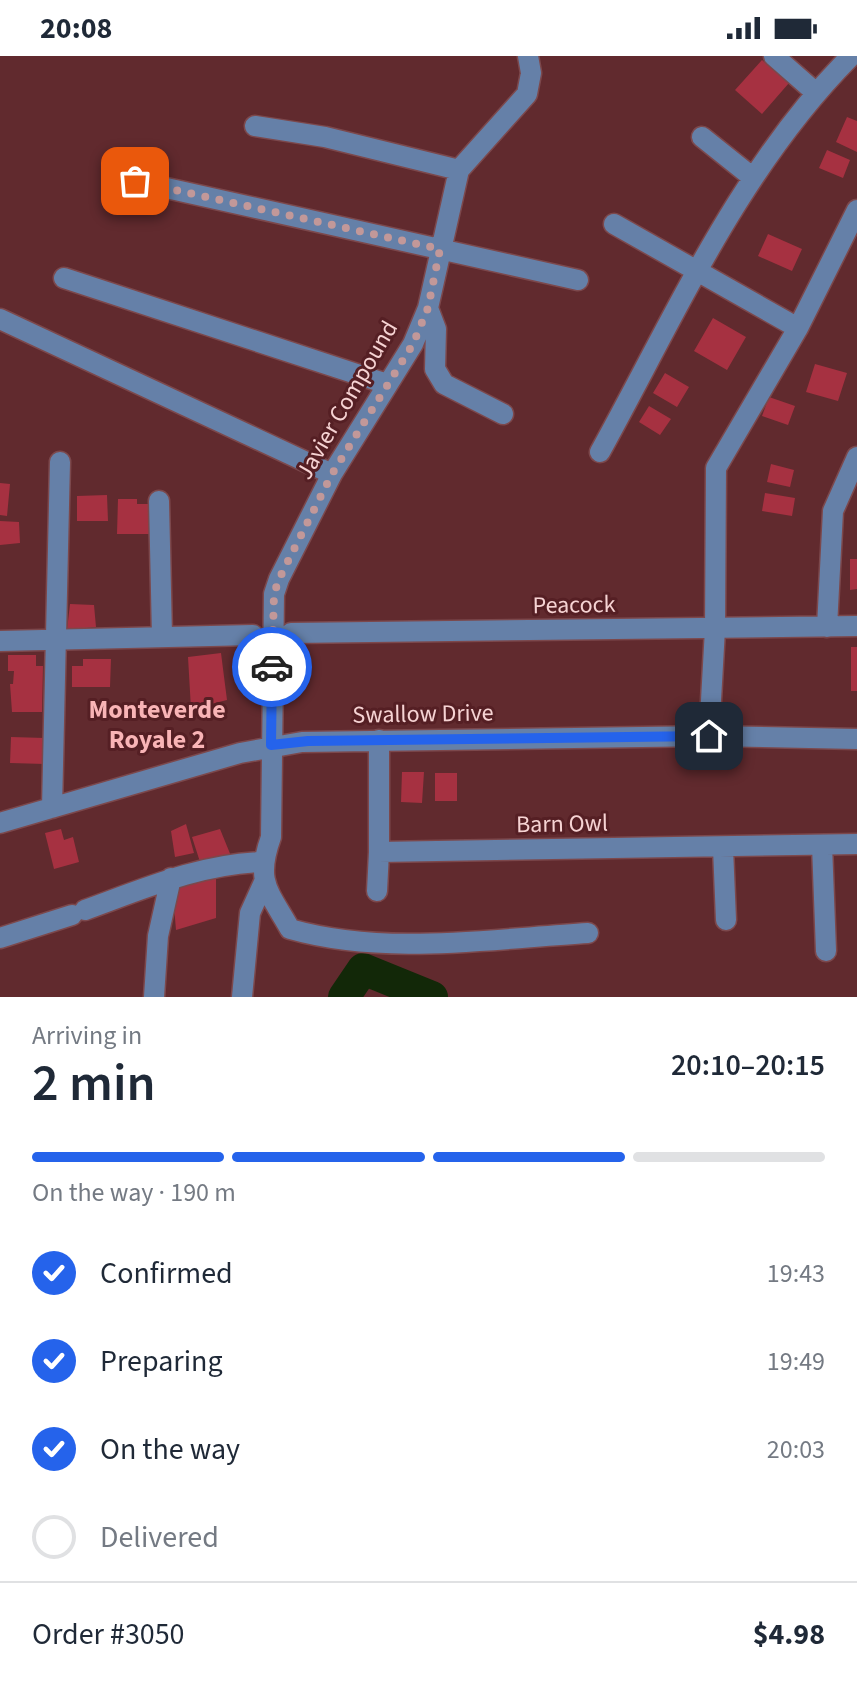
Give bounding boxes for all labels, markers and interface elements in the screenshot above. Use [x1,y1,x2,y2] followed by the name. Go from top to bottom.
[40,7,112,50] text: 20:08
[101,147,169,215] pin
[113,159,157,203] icon: bag
[287,314,407,486] street label: Javier Compound
[532,587,616,623] street label: Peacock
[232,627,312,707] courier
[250,645,294,689] icon: car
[88,691,226,758] district label: Monteverde Royale 2
[352,695,494,733] street label: Swallow Drive
[675,702,743,770] pin
[687,714,731,758] icon: home
[516,806,608,842] street label: Barn Owl
[32,1017,142,1054] text: Arriving in
[671,1044,825,1087] text: 20:10–20:15
[32,1047,156,1121] text: 2 min
[32,1174,236,1211] text: On the way · 190 m
[32,1251,76,1295] icon: check
[100,1252,233,1295] text: Confirmed
[767,1255,825,1292] text: 19:43
[32,1339,76,1383] icon: check
[100,1340,223,1383] text: Preparing
[767,1343,825,1380] text: 19:49
[32,1427,76,1471] icon: check
[100,1428,240,1471] text: On the way
[767,1431,825,1468] text: 20:03
[100,1516,219,1559] text: Delivered
[32,1613,185,1656] text: Order #3050
[753,1613,825,1656] text: $4.98

